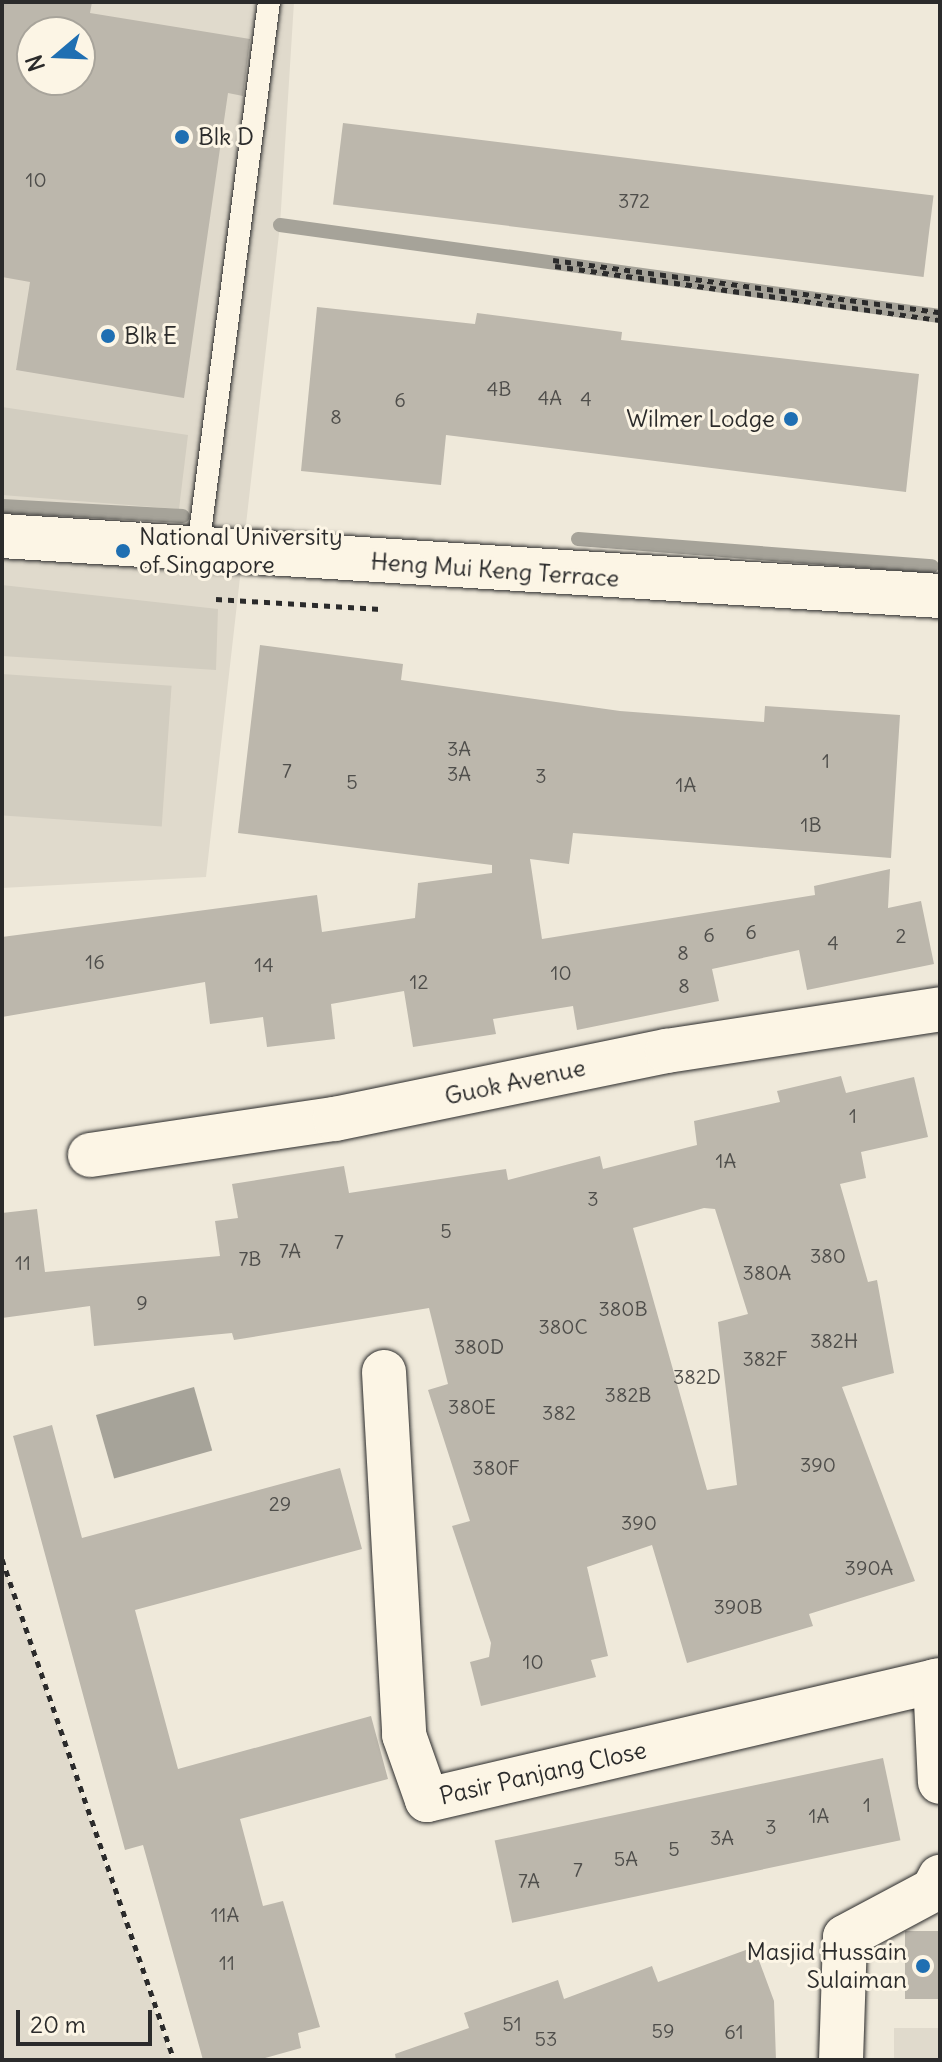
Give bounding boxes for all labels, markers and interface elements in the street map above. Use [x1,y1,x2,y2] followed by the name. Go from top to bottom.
[16,16,96,96] north arrow
[19,51,51,75] text: N
[198,123,254,151] place label: Blk D
[173,128,191,146] marker: Blk D
[25,167,47,191] house number: 10
[618,188,650,212] house number: 372
[124,322,177,350] place label: Blk E
[99,327,117,345] marker: Blk E
[487,376,511,400] house number: 4B
[538,385,562,409] house number: 4A
[580,386,592,410] house number: 4
[394,387,406,411] house number: 6
[330,404,342,428] house number: 8
[626,405,775,433] place label: Wilmer Lodge
[782,410,800,428] marker: Wilmer Lodge
[139,523,343,579] place label: National University of Singapore
[114,542,132,560] marker: National University of Singapore
[370,547,620,593] street label: Heng Mui Keng Terrace
[447,736,471,760] house number: 3A
[822,748,830,772] house number: 1
[282,758,292,782] house number: 7
[447,761,471,785] house number: 3A
[535,763,547,787] house number: 3
[346,769,358,793] house number: 5
[676,772,696,796] house number: 1A
[800,812,822,836] house number: 1B
[745,919,757,943] house number: 6
[703,922,715,946] house number: 6
[896,923,906,947] house number: 2
[827,930,839,954] house number: 4
[677,940,689,964] house number: 8
[85,949,105,973] house number: 16
[254,952,274,976] house number: 14
[550,960,572,984] house number: 10
[410,969,428,993] house number: 12
[678,973,690,997] house number: 8
[442,1053,588,1111] street label: Guok Avenue
[849,1103,857,1127] house number: 1
[716,1148,736,1172] house number: 1A
[587,1186,599,1210] house number: 3
[440,1218,452,1242] house number: 5
[334,1229,344,1253] house number: 7
[279,1238,301,1262] house number: 7A
[810,1243,846,1267] house number: 380
[239,1246,261,1270] house number: 7B
[15,1250,31,1274] house number: 11
[743,1260,791,1284] house number: 380A
[136,1290,148,1314] house number: 9
[598,1296,648,1320] house number: 380B
[538,1314,588,1338] house number: 380C
[810,1328,858,1352] house number: 382H
[454,1334,504,1358] house number: 380D
[742,1346,788,1370] house number: 382F
[673,1364,721,1388] house number: 382D
[605,1382,651,1406] house number: 382B
[448,1394,496,1418] house number: 380E
[542,1400,576,1424] house number: 382
[800,1452,836,1476] house number: 390
[472,1455,520,1479] house number: 380F
[269,1491,291,1515] house number: 29
[621,1510,657,1534] house number: 390
[845,1555,893,1579] house number: 390A
[713,1594,763,1618] house number: 390B
[522,1649,544,1673] house number: 10
[437,1735,649,1811] street label: Pasir Panjang Close
[863,1792,871,1816] house number: 1
[809,1803,829,1827] house number: 1A
[765,1814,777,1838] house number: 3
[710,1825,734,1849] house number: 3A
[668,1836,680,1860] house number: 5
[614,1846,638,1870] house number: 5A
[573,1857,583,1881] house number: 7
[518,1868,540,1892] house number: 7A
[211,1902,239,1926] house number: 11A
[746,1938,907,1994] place label: Masjid Hussain Sulaiman
[219,1950,235,1974] house number: 11
[914,1957,932,1975] marker: Masjid Hussain Sulaiman
[20,1994,156,2044] scale bar
[30,2009,86,2039] text: 20 m
[502,2011,522,2035] house number: 51
[652,2018,674,2042] house number: 59
[724,2019,744,2043] house number: 61
[535,2026,557,2050] house number: 53

